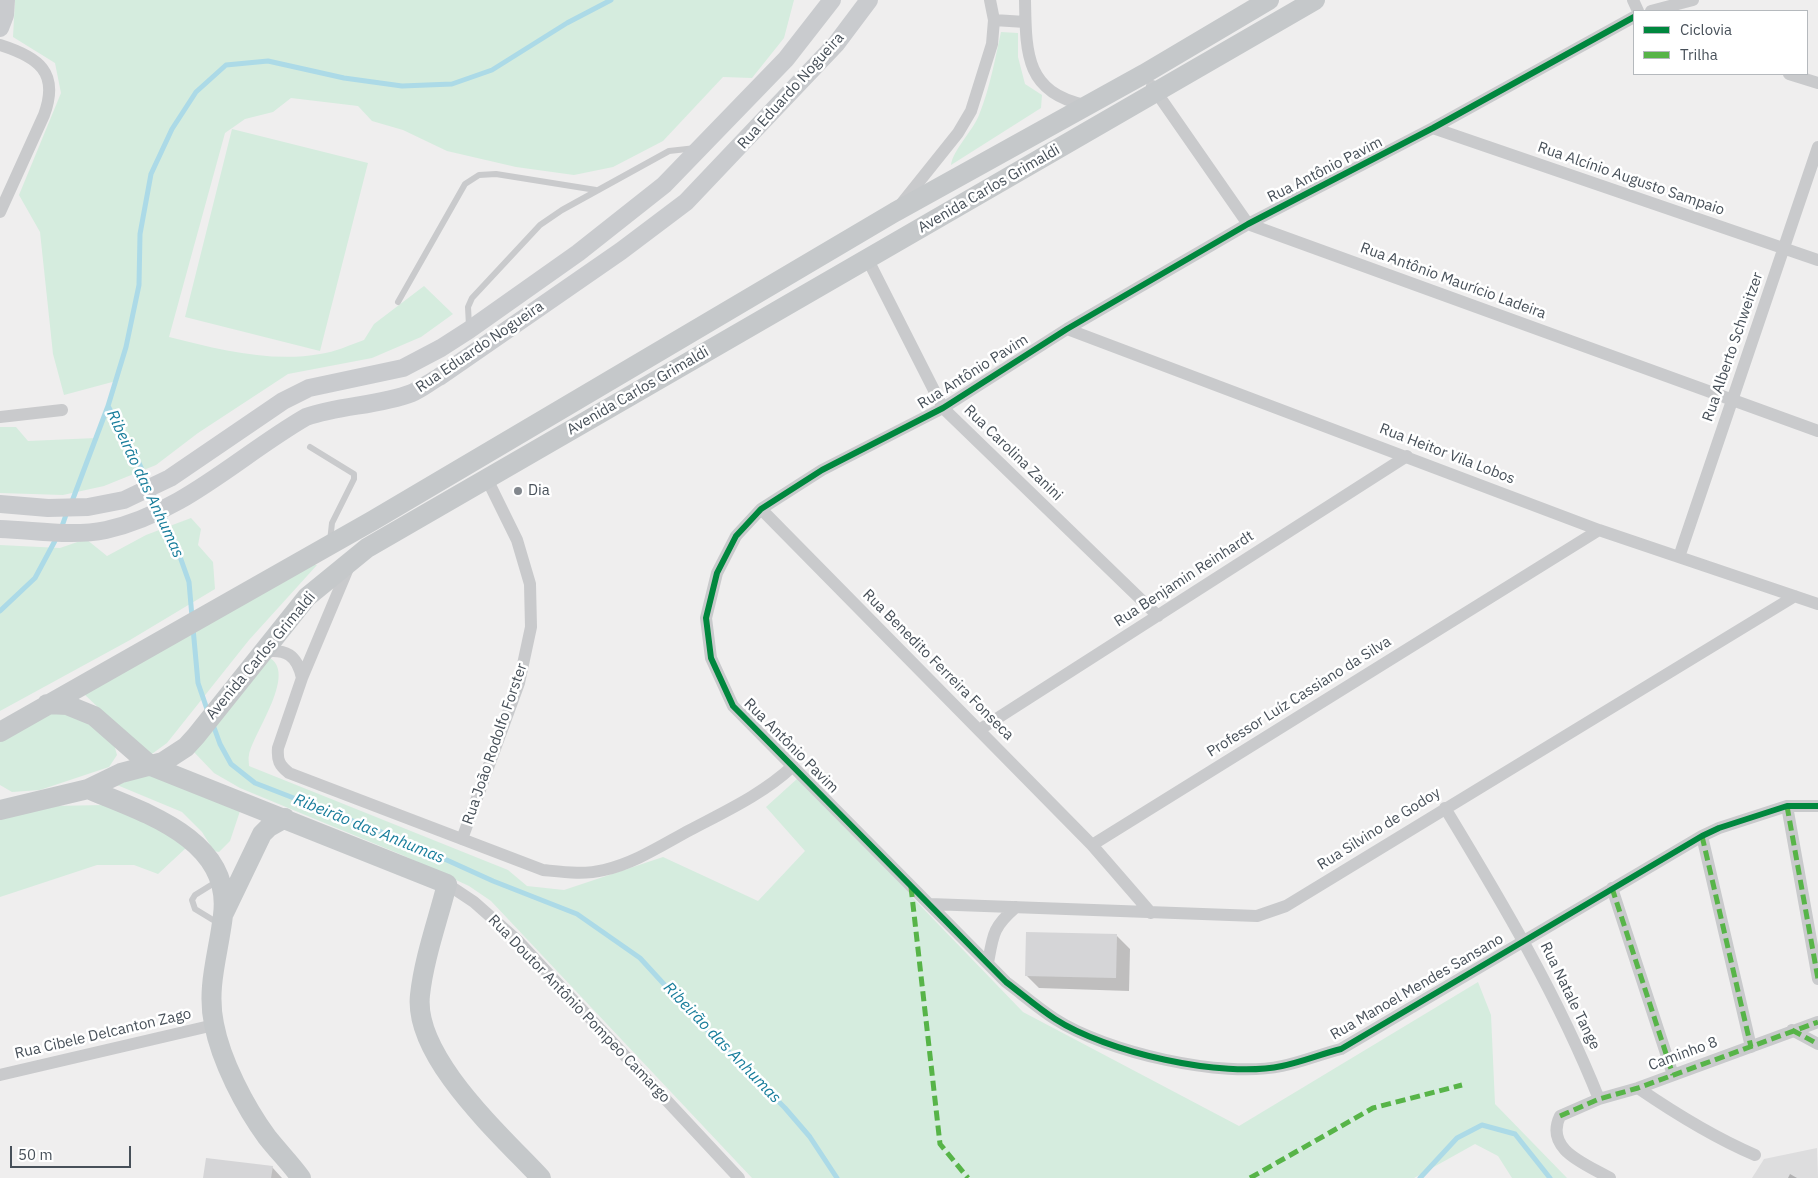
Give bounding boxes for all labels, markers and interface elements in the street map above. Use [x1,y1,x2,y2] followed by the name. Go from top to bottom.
[1633,10,1808,75] legend
[1680,20,1732,39] text: Ciclovia
[734,29,848,153] street label: Rua Eduardo Nogueira
[1680,45,1718,64] text: Trilha
[1264,133,1386,207] street label: Rua Antônio Pavim
[1535,139,1727,219] street label: Rua Alcínio Augusto Sampaio
[915,141,1063,237] street label: Avenida Carlos Grimaldi
[1358,239,1548,323] street label: Rua Antônio Maurício Ladeira
[1699,270,1767,424] street label: Rua Alberto Schweitzer
[413,297,547,397] street label: Rua Eduardo Nogueira
[915,331,1031,413] street label: Rua Antônio Pavim
[564,343,712,439] street label: Avenida Carlos Grimaldi
[960,401,1066,505] street label: Rua Carolina Zanini
[102,407,188,561] water label: Ribeirão das Anhumas
[1377,420,1517,488] street label: Rua Heitor Vila Lobos
[528,482,550,500] place label: Dia
[512,485,524,497] marker: Dia
[1111,527,1257,631] street label: Rua Benjamin Reinhardt
[859,586,1017,744] street label: Rua Benedito Ferreira Fonseca
[202,589,320,723] street label: Avenida Carlos Grimaldi
[1204,633,1394,761] street label: Professor Luíz Cassiano da Silva
[459,661,531,827] street label: Rua João Rodolfo Forster
[740,695,842,797] street label: Rua Antônio Pavim
[1314,784,1444,874] street label: Rua Silvino de Godoy
[291,790,447,868] water label: Ribeirão das Anhumas
[484,911,674,1107] street label: Rua Doutor Antônio Pompeo Camargo
[1327,930,1507,1044] street label: Rua Manoel Mendes Sansano
[1536,939,1604,1053] street label: Rua Natale Tange
[659,979,785,1107] water label: Ribeirão das Anhumas
[13,1005,193,1063] street label: Rua Cibele Delcanton Zago
[1646,1033,1720,1075] street label: Caminho 8
[12,1136,134,1168] scale bar
[18,1145,53,1164] text: 50 m

